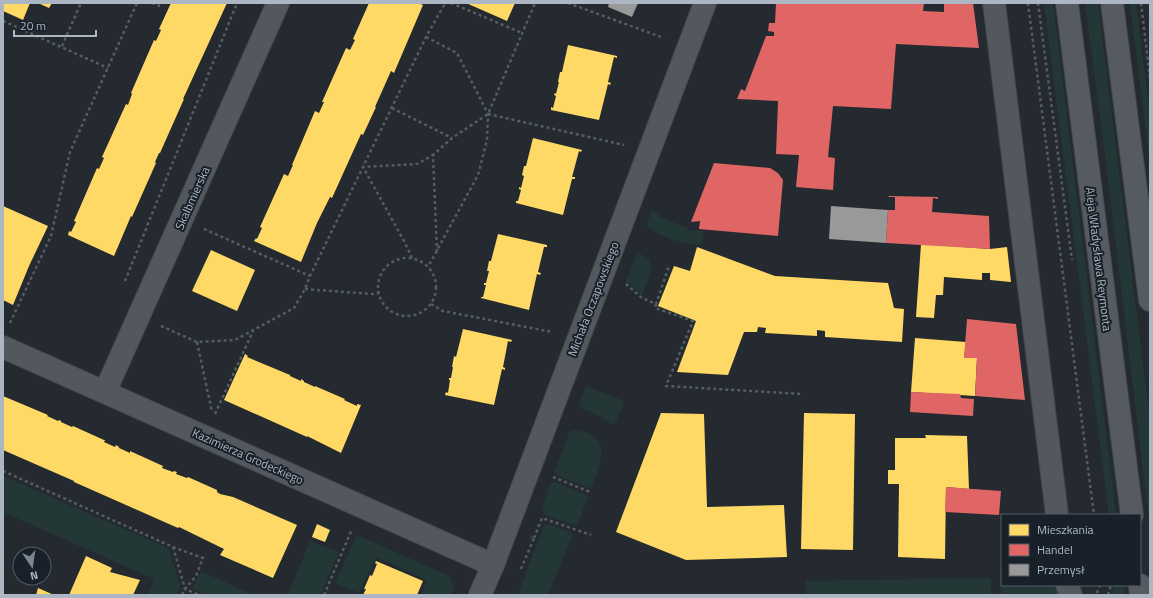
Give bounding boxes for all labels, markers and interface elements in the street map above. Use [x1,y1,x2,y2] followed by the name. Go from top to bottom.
[14,12,96,38] scale bar
[20,16,46,35] text: 20 m
[170,163,214,233] street label: Skalbmierska
[1081,186,1117,332] street label: Aleja Władysława Reymonta
[562,239,624,359] street label: Michała Oczapowskiego
[189,423,307,489] street label: Kazimierza Grodeckiego
[1001,514,1141,586] legend
[1037,520,1094,539] text: Mieszkania
[1037,540,1073,559] text: Handel
[12,546,52,586] north arrow
[1037,560,1085,579] text: Przemysł
[29,567,40,584] text: N

